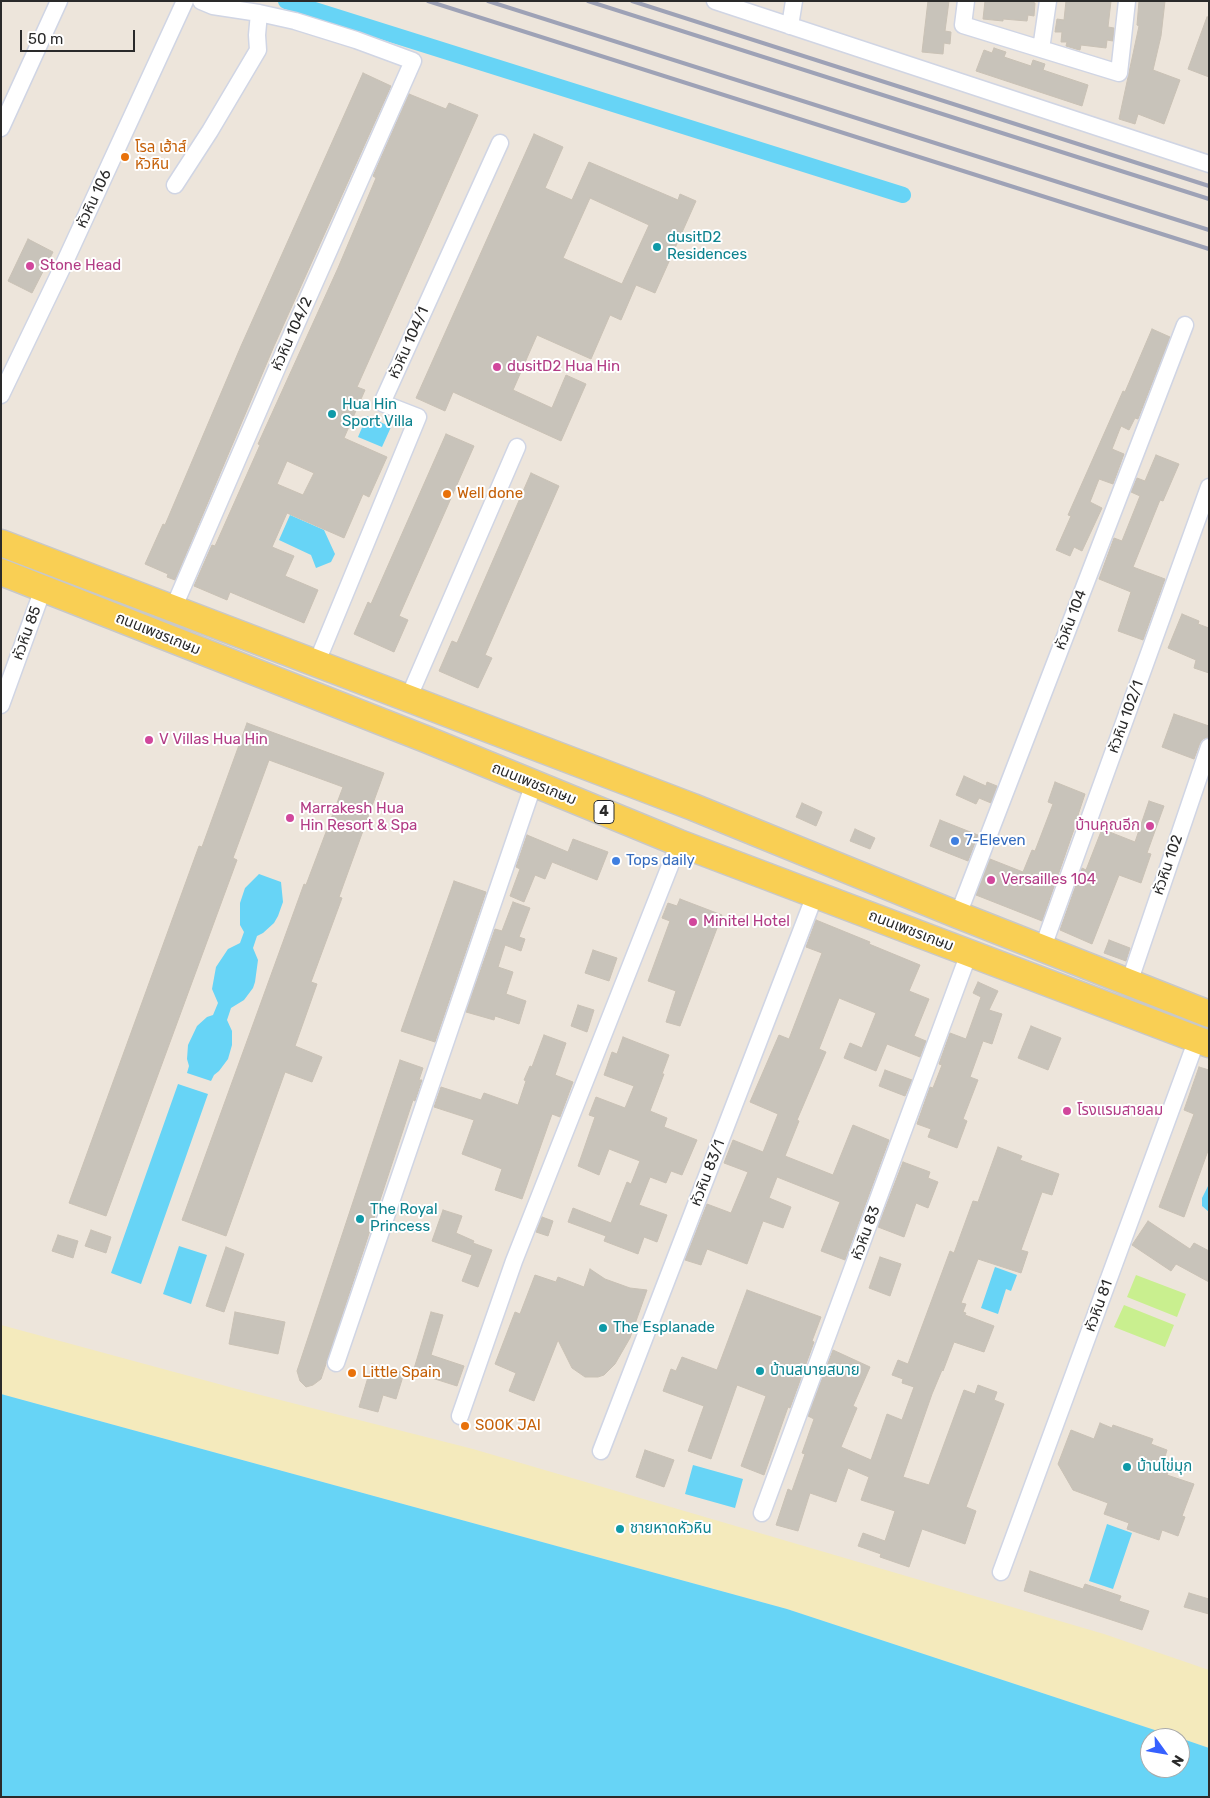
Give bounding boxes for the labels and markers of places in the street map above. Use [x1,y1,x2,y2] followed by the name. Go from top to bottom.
[135,139,186,174] place label: โรล เฮ้าส์ หัวหิน
[119,151,131,163] marker: โรล เฮ้าส์ หัวหิน
[667,229,747,264] place label: dusitD2 Residences
[651,241,663,253] marker: dusitD2 Residences
[40,257,121,275] place label: Stone Head
[24,260,36,272] marker: Stone Head
[507,358,620,376] place label: dusitD2 Hua Hin
[491,361,503,373] marker: dusitD2 Hua Hin
[342,396,413,431] place label: Hua Hin Sport Villa
[326,408,338,420] marker: Hua Hin Sport Villa
[457,485,523,503] place label: Well done
[441,488,453,500] marker: Well done
[159,731,268,749] place label: V Villas Hua Hin
[143,734,155,746] marker: V Villas Hua Hin
[300,800,417,835] place label: Marrakesh Hua Hin Resort & Spa
[284,812,296,824] marker: Marrakesh Hua Hin Resort & Spa
[1075,817,1140,835] place label: บ้านคุณอีก
[1144,820,1156,832] marker: บ้านคุณอีก
[965,832,1026,850] place label: 7-Eleven
[949,835,961,847] marker: 7-Eleven
[626,852,695,870] place label: Tops daily
[610,855,622,867] marker: Tops daily
[1001,871,1096,889] place label: Versailles 104
[985,874,997,886] marker: Versailles 104
[703,913,790,931] place label: Minitel Hotel
[687,916,699,928] marker: Minitel Hotel
[1077,1102,1163,1120] place label: โรงแรมสายลม
[1061,1105,1073,1117] marker: โรงแรมสายลม
[370,1201,438,1236] place label: The Royal Princess
[354,1213,366,1225] marker: The Royal Princess
[613,1319,715,1337] place label: The Esplanade
[597,1322,609,1334] marker: The Esplanade
[770,1362,860,1380] place label: บ้านสบายสบาย
[362,1364,441,1382] place label: Little Spain
[754,1365,766,1377] marker: บ้านสบายสบาย
[346,1367,358,1379] marker: Little Spain
[475,1417,541,1435] place label: SOOK JAI
[459,1420,471,1432] marker: SOOK JAI
[1137,1458,1192,1476] place label: บ้านไข่มุก
[1121,1461,1133,1473] marker: บ้านไข่มุก
[630,1520,712,1538] place label: ชายหาดหัวหิน
[614,1523,626,1535] marker: ชายหาดหัวหิน

